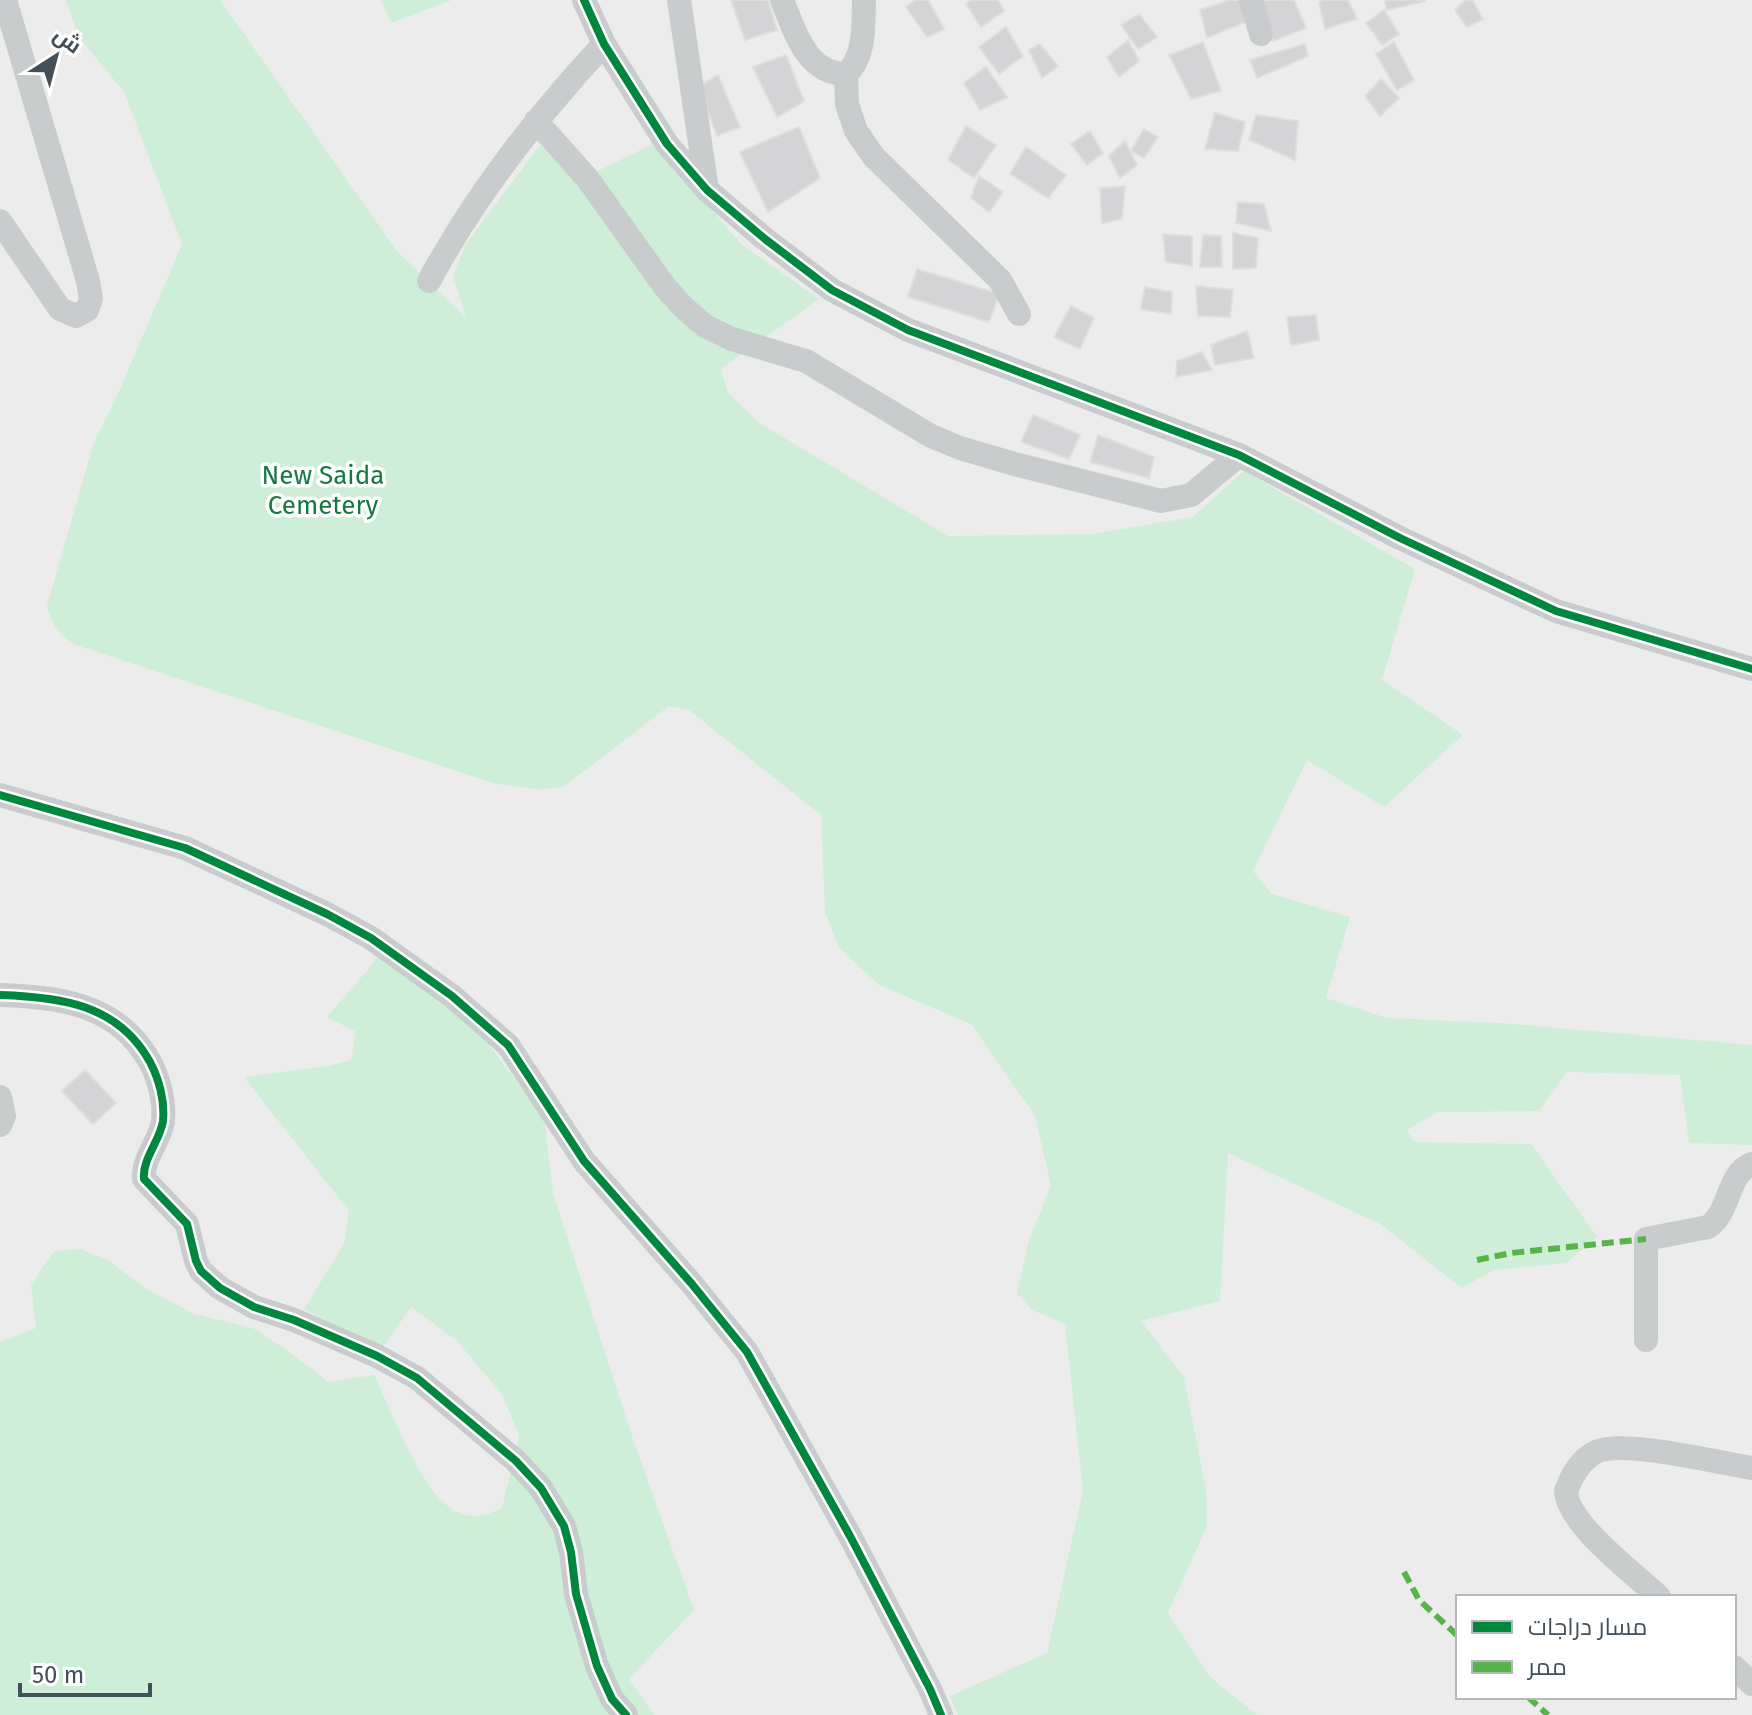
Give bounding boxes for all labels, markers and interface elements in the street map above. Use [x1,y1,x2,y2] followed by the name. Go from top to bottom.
[16,16,96,96] north arrow
[48,21,87,59] text: ش
[262,460,384,521] park label: New Saida Cemetery
[1456,1595,1736,1699] legend
[1528,1613,1648,1641] text: مسار دراجات
[20,1647,150,1697] scale bar
[1526,1653,1567,1681] text: ممر
[32,1661,84,1689] text: 50 m

